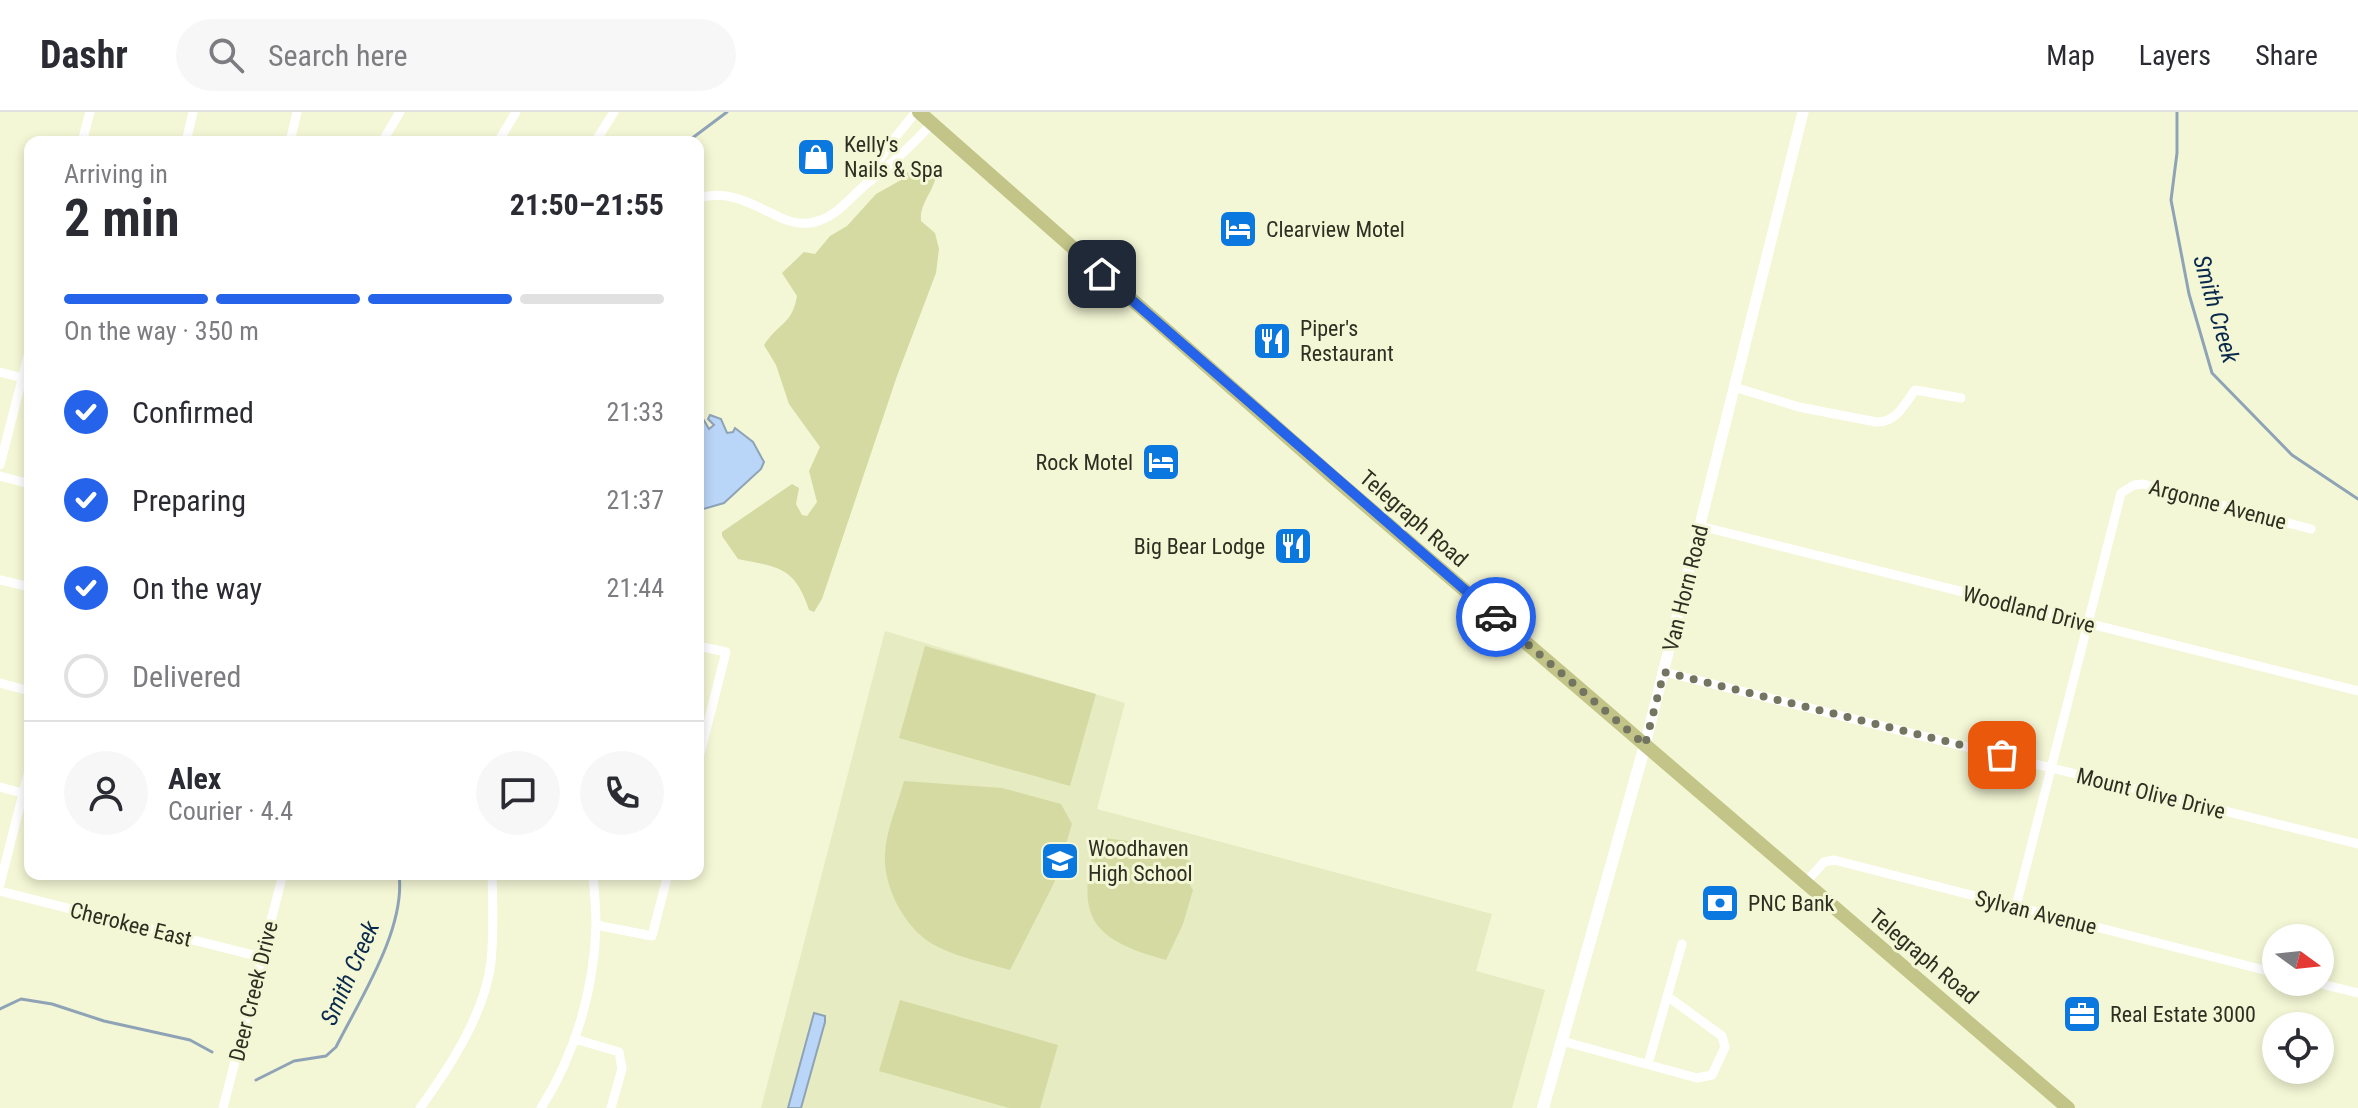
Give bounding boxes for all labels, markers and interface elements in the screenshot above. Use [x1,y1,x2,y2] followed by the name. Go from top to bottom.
[176,19,736,91] search box
[40,33,128,77] text: Dashr
[204,33,248,77] icon: search
[268,38,407,73] text: Search here
[2046,39,2095,72] text: Map
[2139,39,2211,72] text: Layers
[2255,39,2318,72] text: Share
[844,132,943,182] place label: Kelly's Nails & Spa
[795,136,837,178] shop icon: Kelly's Nails & Spa
[64,159,168,189] text: Arriving in
[510,187,664,222] text: 21:50–21:55
[64,188,180,249] text: 2 min
[1217,208,1259,250] hotel icon: Clearview Motel
[1266,217,1405,242] place label: Clearview Motel
[1068,240,1136,308] pin
[1080,252,1124,296] icon: home
[2187,252,2245,367] water label: Smith Creek
[64,316,259,346] text: On the way · 350 m
[1300,316,1394,366] place label: Piper's Restaurant
[1251,320,1293,362] restaurant icon: Piper's Restaurant
[64,390,108,434] icon: check
[132,395,254,430] text: Confirmed
[607,397,664,427] text: 21:33
[1140,441,1182,483] hotel icon: Rock Motel
[1036,450,1133,475] place label: Rock Motel
[1355,465,1473,572] street label: Telegraph Road
[2146,474,2289,535] street label: Argonne Avenue
[64,478,108,522] icon: check
[132,483,246,518] text: Preparing
[607,485,664,515] text: 21:37
[1658,522,1713,654] street label: Van Horn Road
[1272,525,1314,567] restaurant icon: Big Bear Lodge
[1134,534,1265,559] place label: Big Bear Lodge
[64,566,108,610] icon: check
[132,571,262,606] text: On the way
[607,573,664,603] text: 21:44
[1456,577,1536,657] courier
[1960,581,2098,638] street label: Woodland Drive
[1474,595,1518,639] icon: car
[132,659,241,694] text: Delivered
[1968,721,2036,789] pin
[1980,733,2024,777] icon: bag
[64,751,148,835] button: person
[476,751,560,835] button: chat
[580,751,664,835] button: phone
[168,761,221,796] text: Alex
[2074,763,2228,824] street label: Mount Olive Drive
[168,796,293,826] text: Courier · 4.4
[1088,836,1193,886] place label: Woodhaven High School
[1039,840,1081,882] school or university icon: Woodhaven High School
[1699,882,1741,924] bank icon: PNC Bank
[1972,885,2099,940] street label: Sylvan Avenue
[1748,891,1835,916] place label: PNC Bank
[68,897,194,952] street label: Cherokee East
[1864,904,1983,1009] street label: Telegraph Road
[315,916,386,1029] water label: Smith Creek
[224,919,283,1064] street label: Deer Creek Drive
[2262,924,2334,996] north arrow
[2262,924,2334,1084] map controls
[2061,993,2103,1035] office icon: Real Estate 3000
[2110,1002,2256,1027] place label: Real Estate 3000
[2262,1012,2334,1084] button: locate

